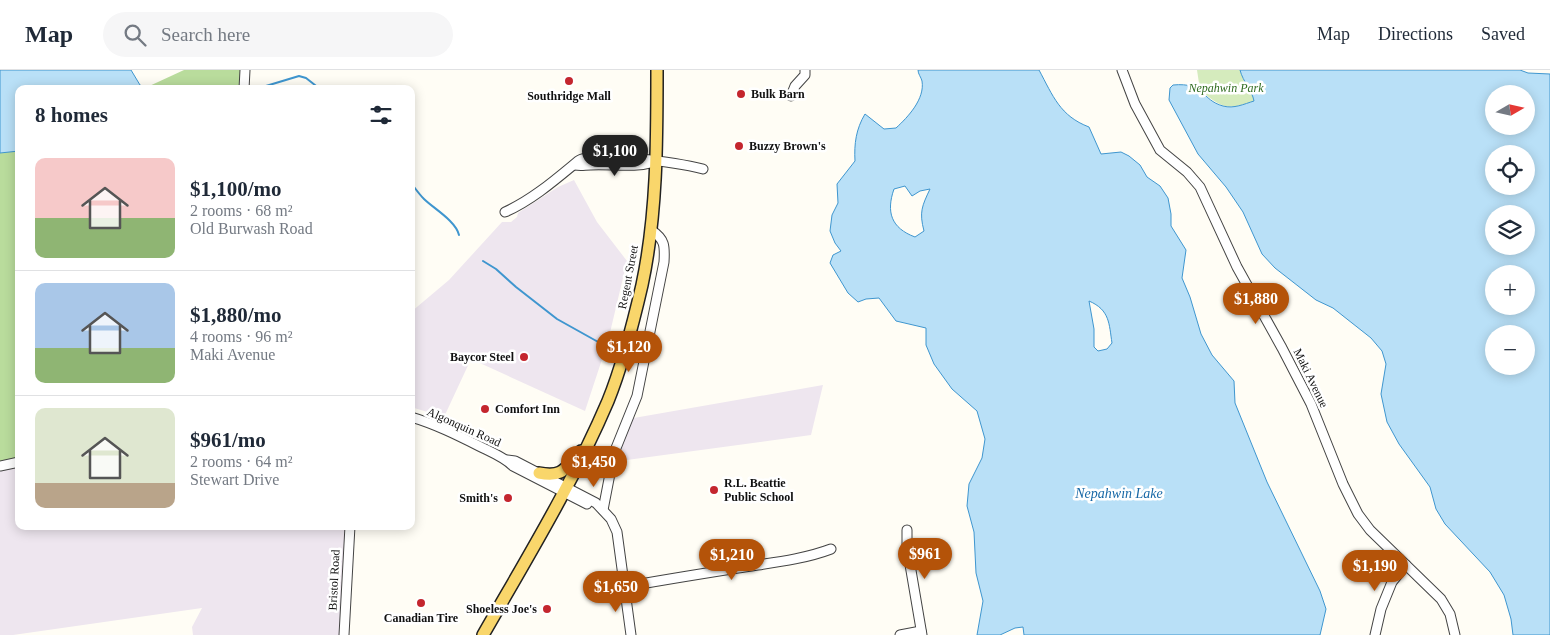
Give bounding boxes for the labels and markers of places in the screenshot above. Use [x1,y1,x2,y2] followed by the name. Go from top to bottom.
[563,75,575,87] marker: Southridge Mall
[751,87,805,101] place label: Bulk Barn
[735,88,747,100] marker: Bulk Barn
[527,89,612,103] place label: Southridge Mall
[574,134,656,177] pin: $1,100
[749,139,826,153] place label: Buzzy Brown's
[733,140,745,152] marker: Buzzy Brown's
[1215,282,1297,325] pin: $1,880
[588,330,670,373] pin: $1,120
[450,350,515,364] place label: Baycor Steel
[518,351,530,363] marker: Baycor Steel
[495,402,560,416] place label: Comfort Inn
[479,403,491,415] marker: Comfort Inn
[553,446,635,488] pin: $1,450
[724,476,794,504] place label: R.L. Beattie Public School
[708,484,720,496] marker: R.L. Beattie Public School
[459,491,498,505] place label: Smith's
[502,492,514,504] marker: Smith's
[691,538,773,581] pin: $1,210
[895,538,955,580] pin: $961
[1334,550,1416,592] pin: $1,190
[575,570,657,613] pin: $1,650
[415,597,427,609] marker: Canadian Tire
[466,602,537,616] place label: Shoeless Joe's
[541,603,553,615] marker: Shoeless Joe's
[384,611,459,625] place label: Canadian Tire

